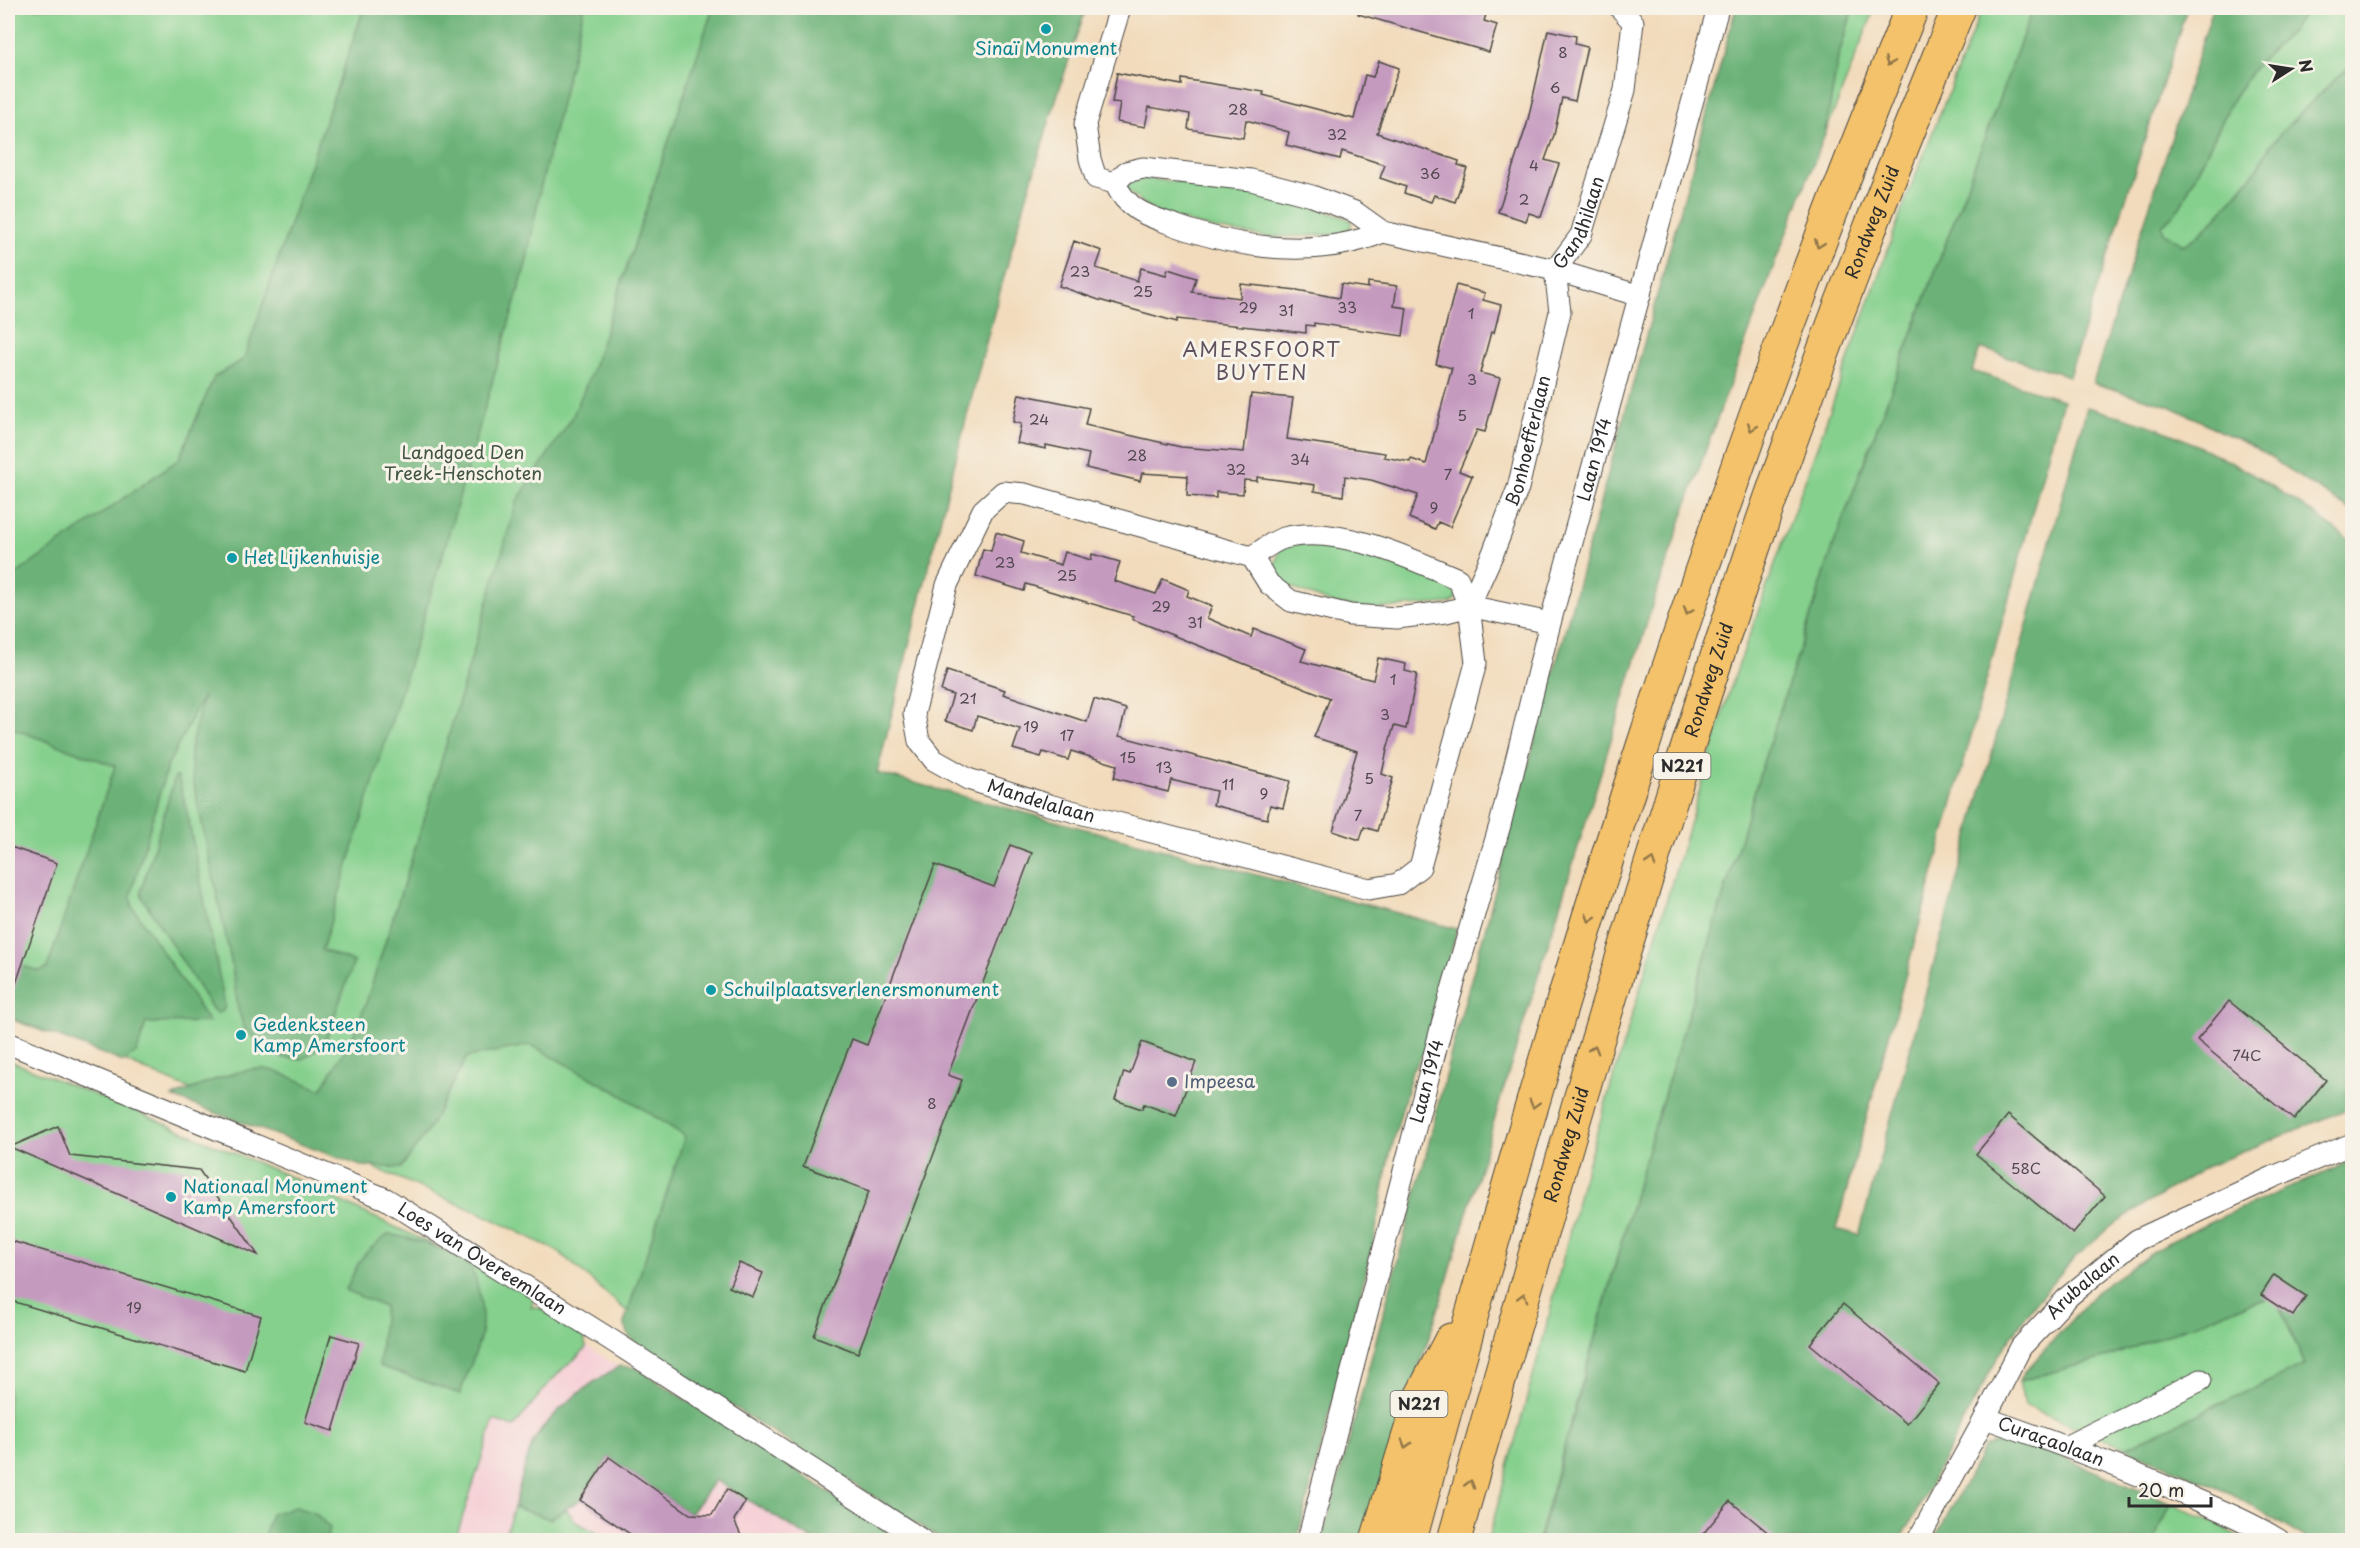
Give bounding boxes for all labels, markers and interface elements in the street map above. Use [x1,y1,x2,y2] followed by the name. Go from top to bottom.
[1039,22,1053,36] marker: Sinaï Monument
[975,34,1117,61] place label: Sinaï Monument
[2261,39,2321,99] north arrow
[1558,40,1568,63] house number: 8
[1884,55,1896,66] one-way arrow
[2294,57,2320,74] text: N
[1550,75,1560,98] house number: 6
[1228,97,1248,120] house number: 28
[1327,122,1347,145] house number: 32
[1529,153,1539,176] house number: 4
[1420,161,1440,184] house number: 36
[1837,161,1905,282] street label: Rondweg Zuid
[1545,173,1610,274] street label: Gandhilaan
[1519,187,1529,210] house number: 2
[1814,237,1826,248] one-way arrow
[1070,259,1090,282] house number: 23
[1133,279,1153,302] house number: 25
[1238,295,1258,318] house number: 29
[1337,295,1357,318] house number: 33
[1278,298,1294,321] house number: 31
[1468,301,1474,324] house number: 1
[1183,334,1341,387] district label: AMERSFOORT BUYTEN
[1467,367,1477,390] house number: 3
[1497,372,1556,510] street label: Bonhoefferlaan
[1457,403,1467,426] house number: 5
[1029,407,1049,430] house number: 24
[1569,414,1618,504] street label: Laan 1914
[1746,421,1759,431] one-way arrow
[384,438,542,486] park label: Landgoed Den Treek-Henschoten
[1127,443,1147,466] house number: 28
[1290,447,1310,470] house number: 34
[1226,457,1246,480] house number: 32
[1444,462,1453,485] house number: 7
[1430,495,1438,518] house number: 9
[244,543,380,570] place label: Het Lijkenhuisje
[995,550,1015,573] house number: 23
[225,551,239,565] marker: Het Lijkenhuisje
[1057,563,1077,586] house number: 25
[1151,594,1171,617] house number: 29
[1683,605,1695,616] one-way arrow
[1187,610,1203,633] house number: 31
[1677,619,1739,741] street label: Rondweg Zuid
[1390,667,1396,690] house number: 1
[959,686,977,709] house number: 21
[1380,702,1390,725] house number: 3
[1023,714,1039,737] house number: 19
[1060,723,1074,746] house number: 17
[1120,745,1136,768] house number: 15
[1654,753,1710,779] road number: N221
[1156,755,1172,778] house number: 13
[1364,766,1374,789] house number: 5
[984,771,1098,829] street label: Mandelalaan
[1222,772,1234,795] house number: 11
[1260,781,1268,804] house number: 9
[1354,803,1363,826] house number: 7
[1644,857,1656,868] one-way arrow
[1585,912,1597,923] one-way arrow
[723,975,999,1002] place label: Schuilplaatsverlenersmonument
[704,983,718,997] marker: Schuilplaatsverlenersmonument
[253,1010,406,1058] place label: Gedenksteen Kamp Amersfoort
[234,1028,248,1042] marker: Gedenksteen Kamp Amersfoort
[1402,1036,1450,1126] street label: Laan 1914
[2232,1043,2262,1066] house number: 74C
[1587,1044,1599,1055] one-way arrow
[1184,1067,1256,1094] place label: Impeesa
[1165,1075,1179,1089] marker: Impeesa
[1536,1083,1595,1205] street label: Rondweg Zuid
[927,1091,937,1114] house number: 8
[1529,1098,1541,1109] one-way arrow
[2011,1156,2041,1179] house number: 58C
[183,1172,367,1220] place label: Nationaal Monument Kamp Amersfoort
[164,1190,178,1204] marker: Nationaal Monument Kamp Amersfoort
[393,1195,572,1321] street label: Loes van Overeemlaan
[2039,1245,2125,1324] street label: Arubalaan
[1516,1292,1528,1303] one-way arrow
[126,1295,142,1318] house number: 19
[1390,1391,1448,1417] road number: N221
[1995,1409,2109,1472] street label: Curaçaolaan
[1401,1438,1413,1449] one-way arrow
[2129,1470,2212,1508] scale bar
[2138,1476,2184,1503] text: 20 m
[1463,1479,1475,1490] one-way arrow

